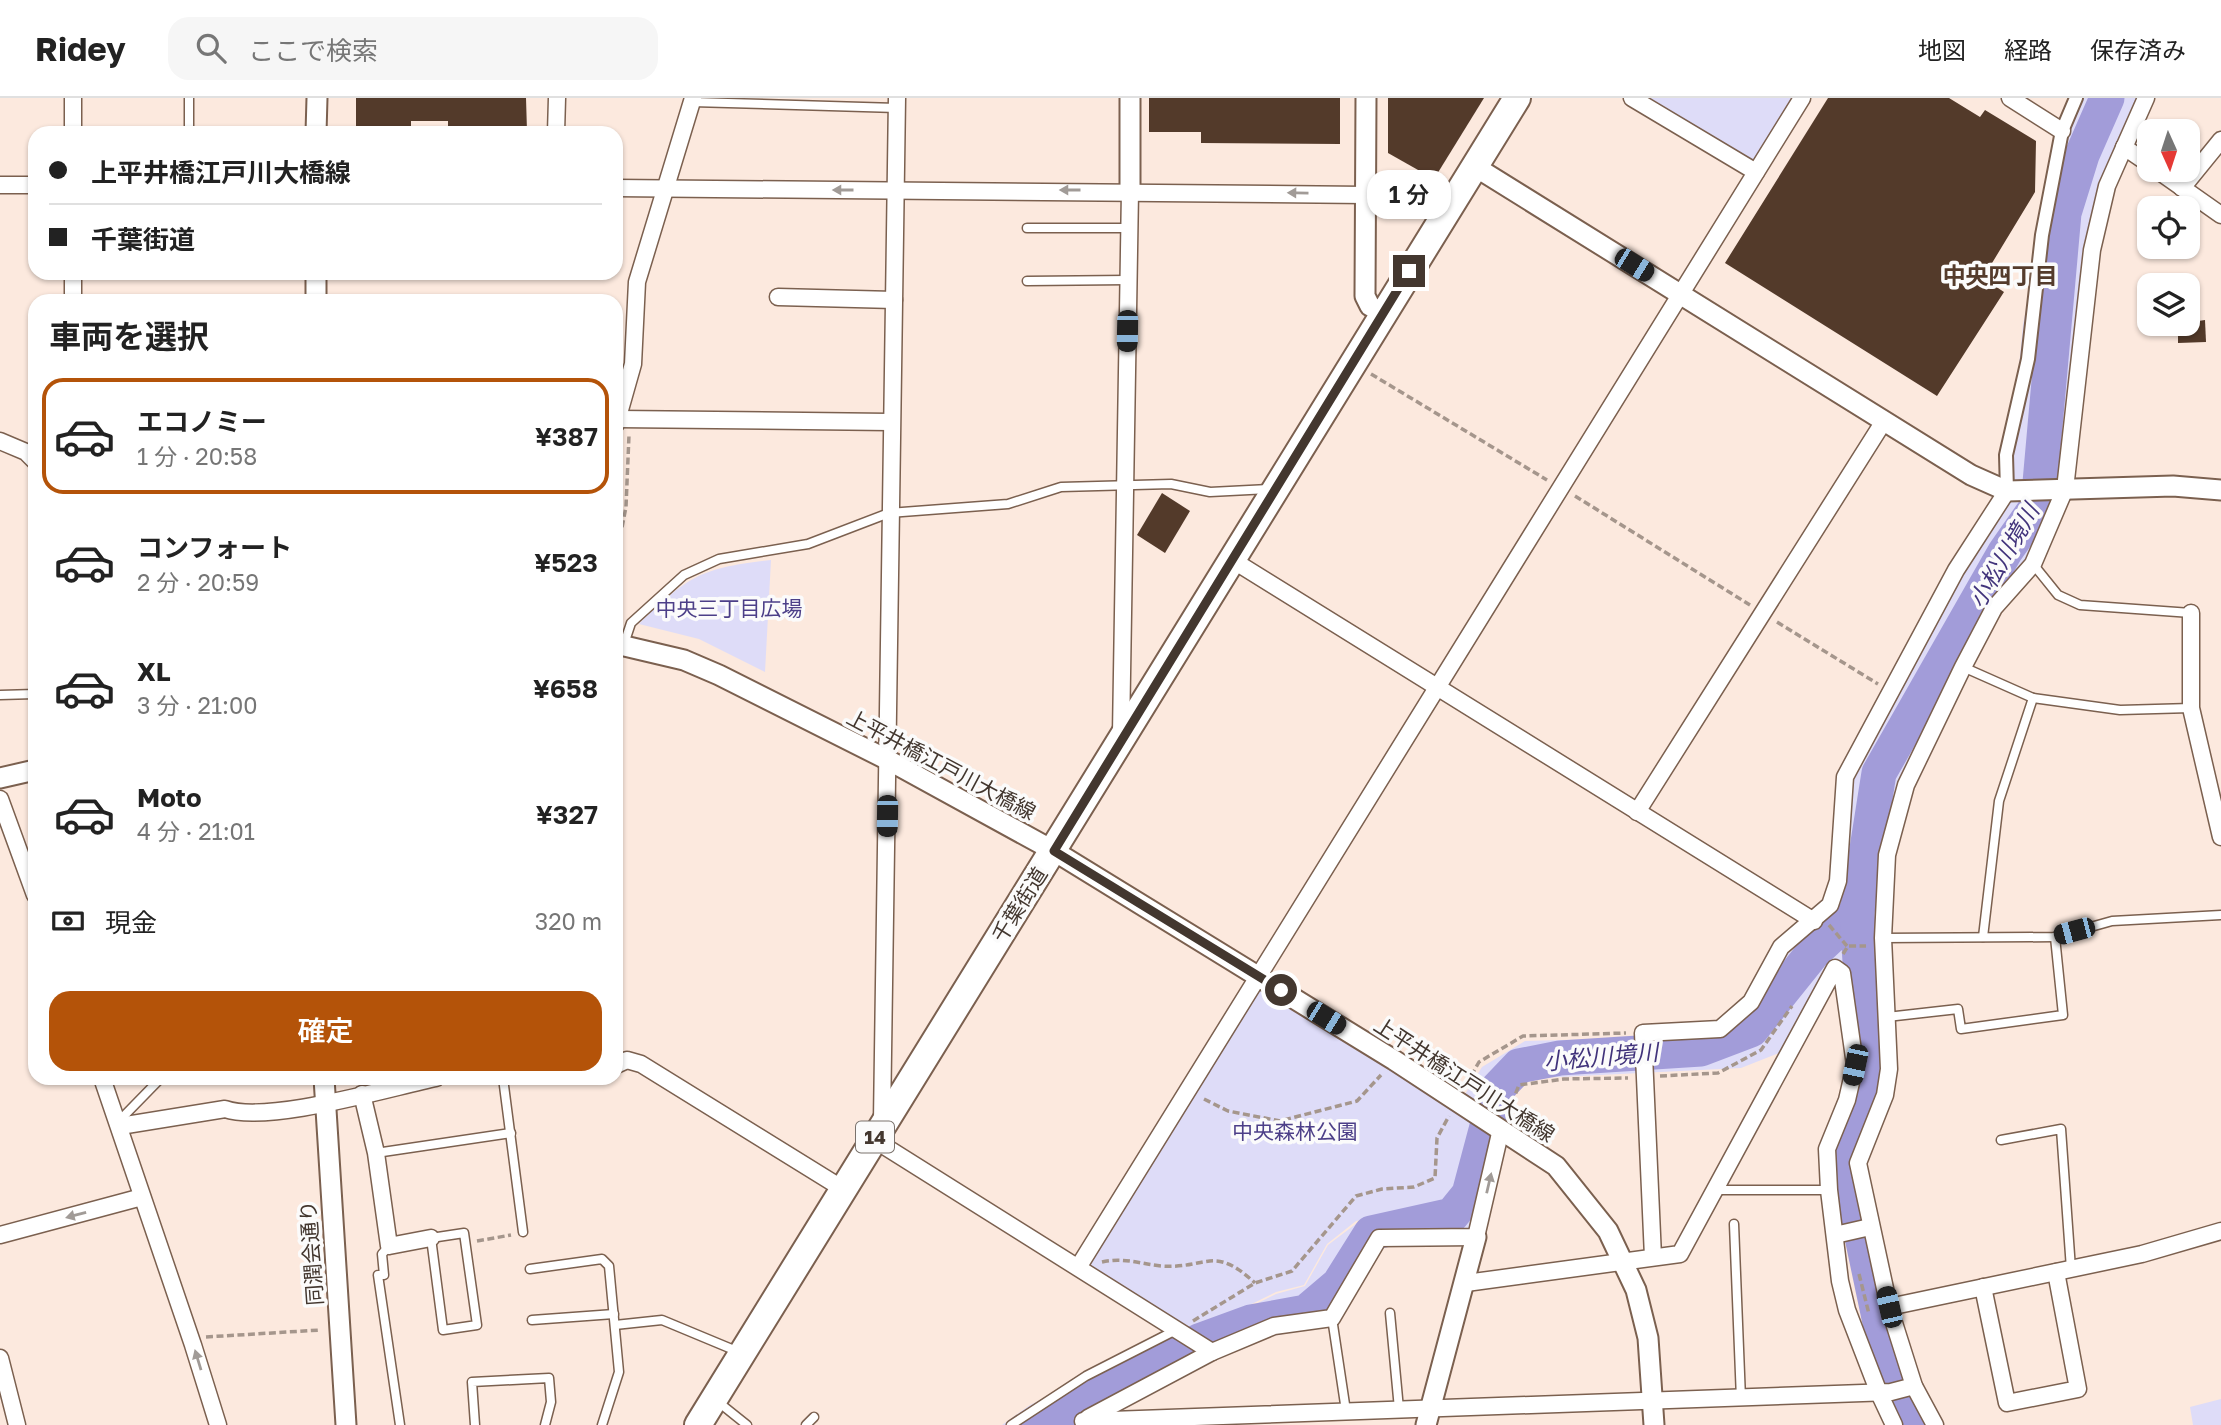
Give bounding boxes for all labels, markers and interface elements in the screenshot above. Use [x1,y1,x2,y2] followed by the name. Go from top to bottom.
[168,17,658,80] search box
[35,29,126,68] text: Ridey
[192,29,230,67] icon: search
[248,35,378,66] text: ここで検索
[1918,35,1966,64] text: 地図
[2004,35,2052,64] text: 経路
[2090,35,2186,64] text: 保存済み
[2137,119,2200,182] north arrow
[2137,119,2200,336] map controls
[91,157,351,188] text: 上平井橋江戸川大橋線
[1367,170,1451,218] callout: 1 分
[1389,180,1429,208] text: 1 分
[831,184,853,195] one-way arrow
[1059,184,1081,196] one-way arrow
[1286,188,1308,199] one-way arrow
[2137,196,2200,259] button: locate
[91,224,195,255] text: 千葉街道
[1611,245,1658,285] car
[1393,255,1425,287] route end
[1943,261,2058,289] district label: 中央四丁目
[2137,273,2200,336] button: layers
[1117,310,1138,352] car
[49,317,209,355] text: 車両を選択
[53,405,116,468] icon: car
[137,406,267,437] text: エコノミー
[535,421,598,452] text: ¥387
[137,442,257,470] text: 1 分 · 20:58
[1962,496,2046,612] water label: 小松川境川
[53,531,116,594] icon: car
[137,532,292,563] text: コンフォート
[534,547,598,578] text: ¥523
[137,568,259,596] text: 2 分 · 20:59
[656,595,803,621] park label: 中央三丁目広場
[137,656,171,687] text: XL
[53,657,116,720] icon: car
[533,673,598,704] text: ¥658
[137,691,258,719] text: 3 分 · 21:00
[843,703,1040,825] street label: 上平井橋江戸川大橋線
[137,782,202,813] text: Moto
[53,783,116,846] icon: car
[877,795,898,837] car
[536,799,598,830] text: ¥327
[137,817,255,845] text: 4 分 · 21:01
[986,862,1052,947] street label: 千葉街道
[49,902,87,940] icon: cash
[105,907,157,938] text: 現金
[535,907,602,935] text: 320 m
[2051,915,2098,947] car
[1265,974,1297,1006] route start
[49,991,602,1071] button: 確定
[1303,998,1350,1038] car
[1369,1011,1560,1147] street label: 上平井橋江戸川大橋線
[1542,1037,1662,1075] water label: 小松川境川
[1841,1042,1870,1088] car
[1232,1118,1358,1144] park label: 中央森林公園
[856,1121,894,1152] road number: 14
[1484,1172,1495,1194] one-way arrow
[294,1200,328,1306] street label: 同潤会通り
[65,1210,87,1221] one-way arrow
[1875,1284,1904,1330] car
[192,1349,202,1370] one-way arrow

